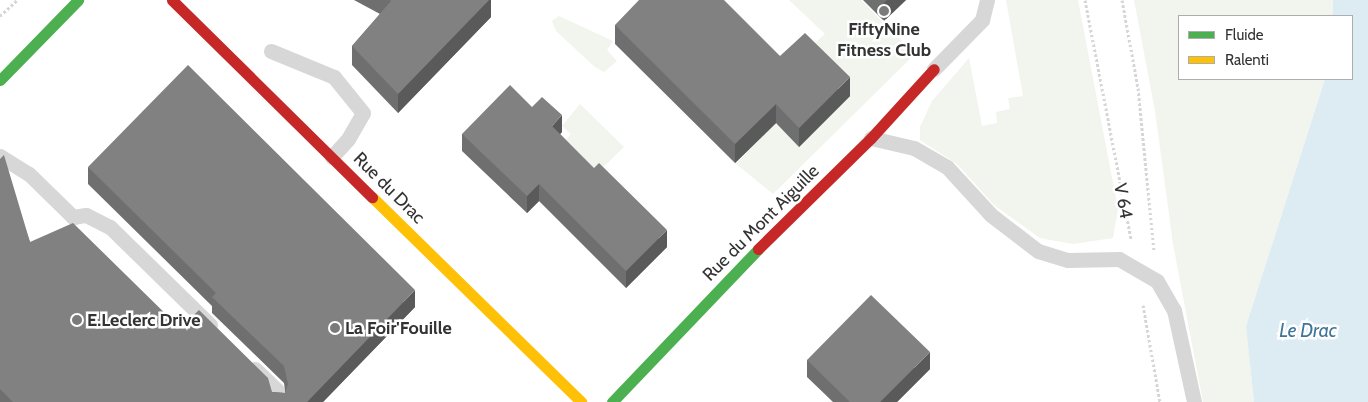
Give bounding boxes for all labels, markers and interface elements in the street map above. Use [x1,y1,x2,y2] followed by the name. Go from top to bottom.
[878,5,890,17] marker: FiftyNine Fitness Club
[1178,15,1353,80] legend
[837,19,931,62] place label: FiftyNine Fitness Club
[1225,26,1263,44] text: Fluide
[1225,51,1269,69] text: Ralenti
[349,148,429,228] street label: Rue du Drac
[698,160,824,286] street label: Rue du Mont Aiguille
[1109,181,1137,221] street label: V 64
[87,309,201,331] place label: E.Leclerc Drive
[71,314,83,326] marker: E.Leclerc Drive
[345,317,452,339] place label: La Foir'Fouille
[1279,320,1337,342] water label: Le Drac
[329,322,341,334] marker: La Foir'Fouille

